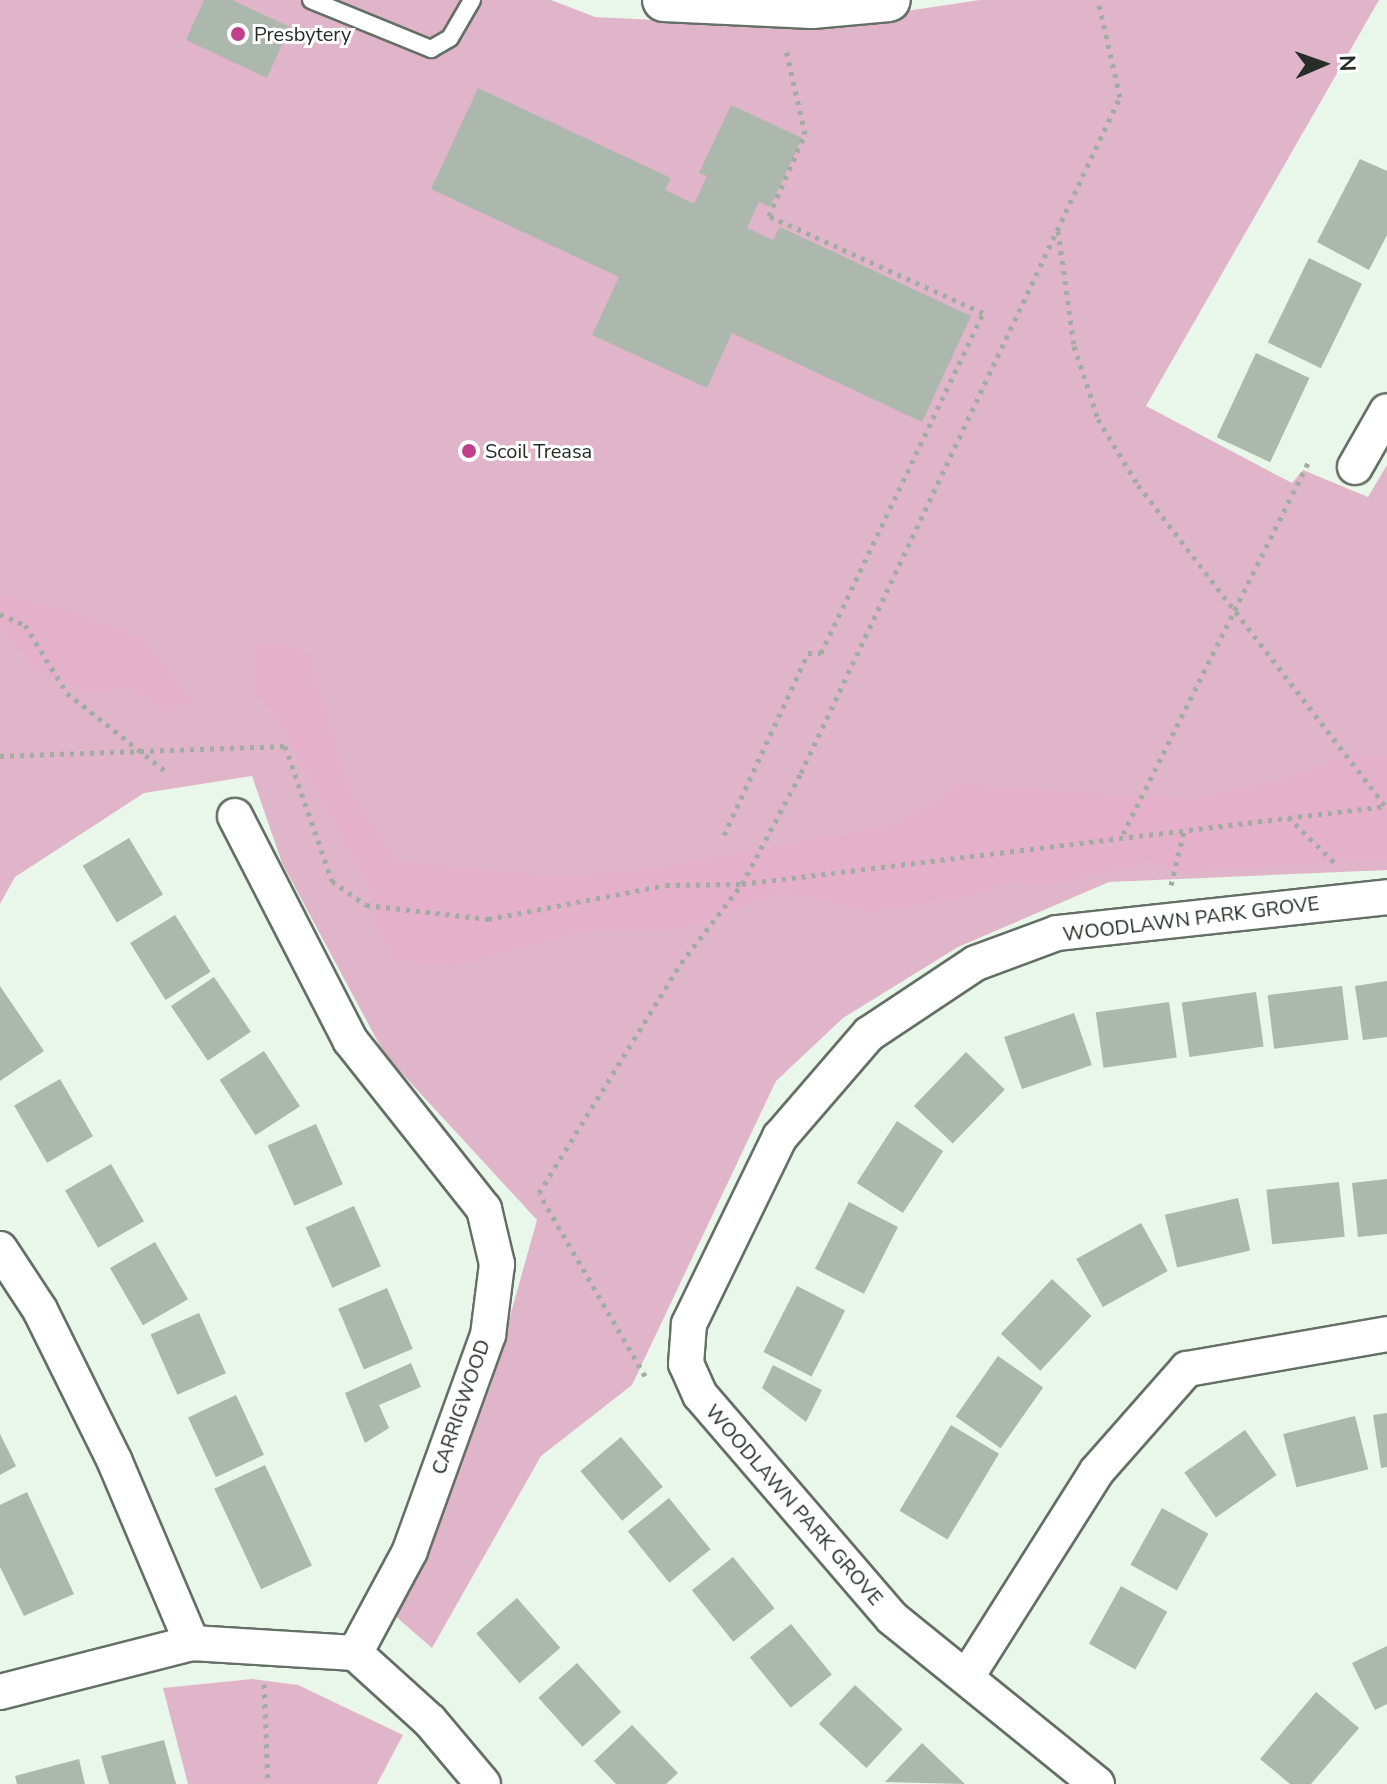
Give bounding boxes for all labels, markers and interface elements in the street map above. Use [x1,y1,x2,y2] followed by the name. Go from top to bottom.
[254,22,351,46] place label: Presbytery
[1283,24,1363,104] north arrow
[229,25,247,43] marker: Presbytery
[1332,54,1362,72] text: N
[485,439,592,463] place label: Scoil Treasa
[460,442,478,460] marker: Scoil Treasa
[1061,891,1321,947] street label: WOODLAWN PARK GROVE
[427,1336,495,1478] street label: CARRIGWOOD
[700,1400,888,1610] street label: WOODLAWN PARK GROVE

